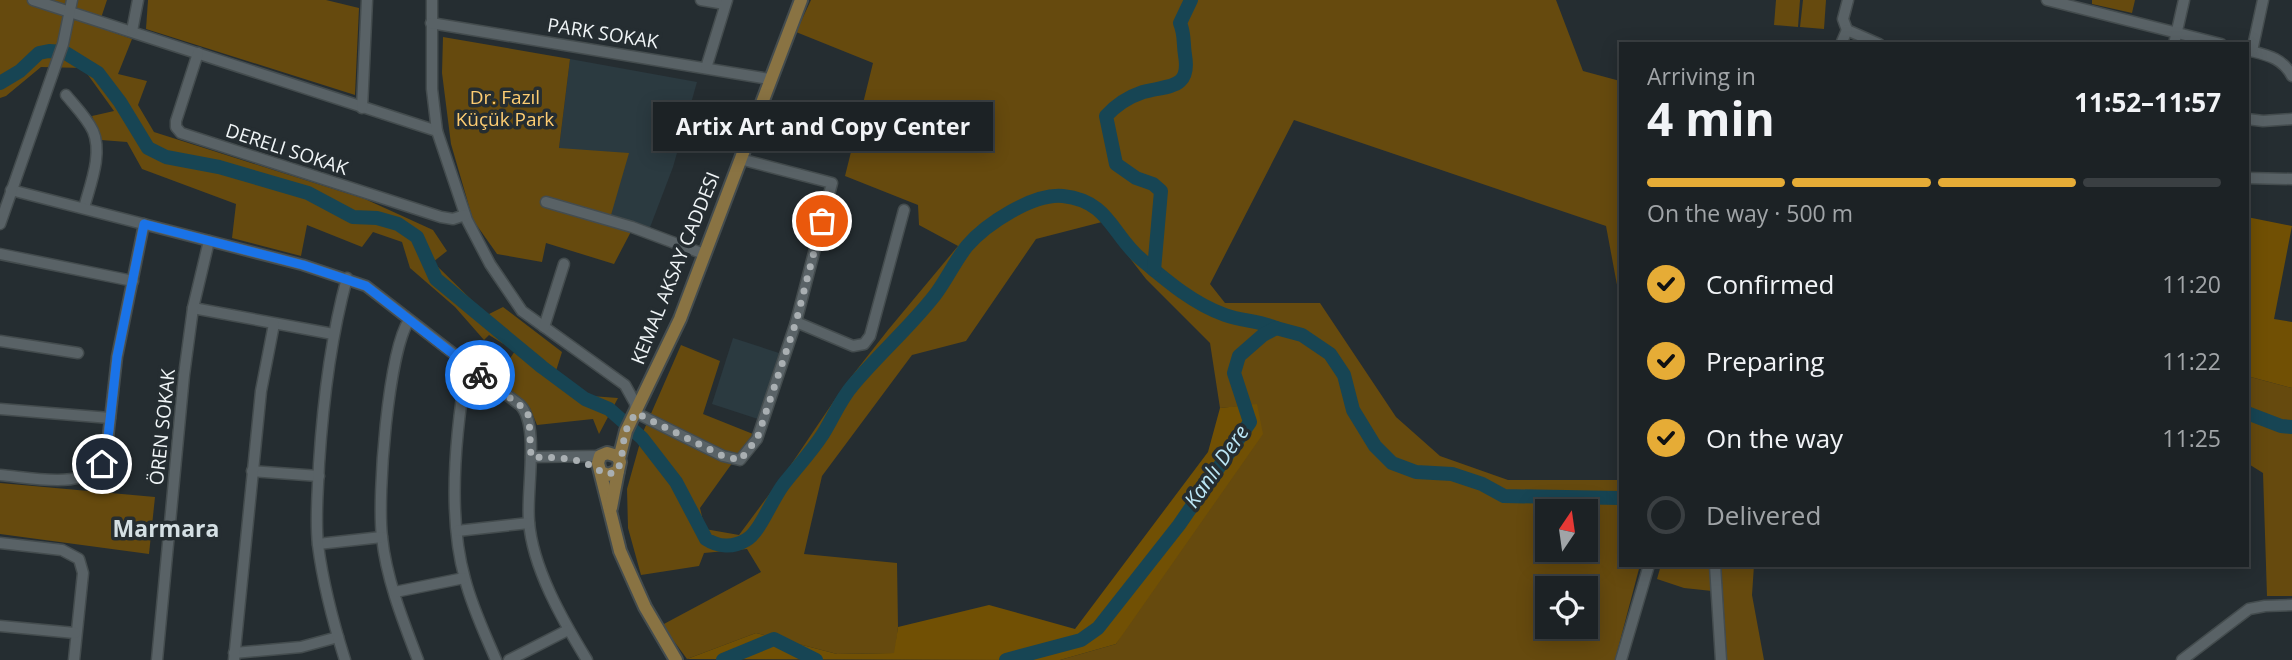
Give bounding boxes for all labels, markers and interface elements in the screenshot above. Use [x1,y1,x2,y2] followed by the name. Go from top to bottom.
[546,11,661,55] street label: PARK SOKAK
[1647,60,1756,92] text: Arriving in
[456,84,554,132] park label: Dr. Fazıl Küçük Park
[2074,84,2221,120] text: 11:52–11:57
[1647,87,1775,149] text: 4 min
[652,102,992,151] callout: Artix Art and Copy Center
[676,110,970,142] text: Artix Art and Copy Center
[222,117,352,181] street label: DERELI SOKAK
[624,168,726,368] street label: KEMAL AKSAY CADDESI
[792,191,852,251] pin
[1647,197,1853,229] text: On the way · 500 m
[803,202,841,240] icon: bag
[1647,265,1685,303] icon: check
[1706,266,1834,302] text: Confirmed
[2162,268,2221,300] text: 11:20
[445,340,515,410] courier
[1647,342,1685,380] icon: check
[1706,343,1824,379] text: Preparing
[2162,345,2221,377] text: 11:22
[461,356,499,394] icon: bike
[143,367,181,486] street label: ÖREN SOKAK
[1177,419,1255,513] water label: Kanlı Dere
[1647,419,1685,457] icon: check
[1706,420,1843,456] text: On the way
[2162,422,2221,454] text: 11:25
[72,434,132,494] pin
[83,445,121,483] icon: home
[1706,497,1821,533] text: Delivered
[1535,499,1598,562] north arrow
[1535,499,1598,639] map controls
[113,512,219,544] district label: Marmara
[1535,576,1598,639] button: locate

